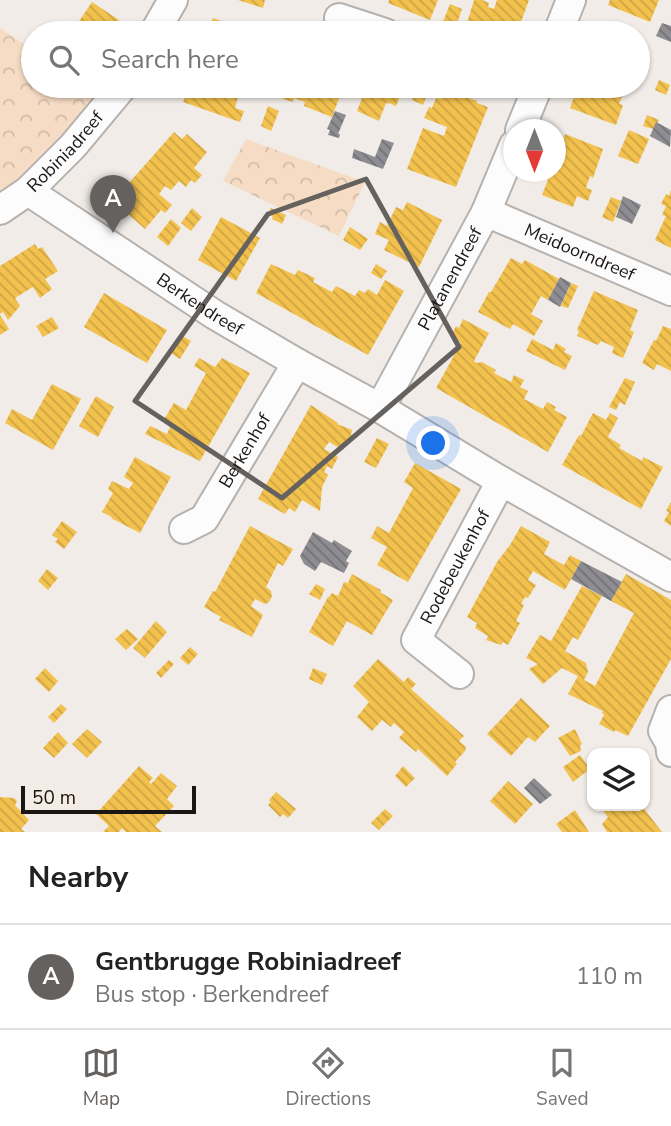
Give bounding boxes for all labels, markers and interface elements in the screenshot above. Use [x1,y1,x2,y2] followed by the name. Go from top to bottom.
[21,21,650,98] search box
[45,41,83,79] icon: search
[101,42,239,77] text: Search here
[22,105,110,197] street label: Robiniadreef
[503,119,566,182] north arrow
[90,175,136,233] pin: A
[521,218,640,287] street label: Meidoorndreef
[412,222,488,335] street label: Platanendreef
[152,268,249,342] street label: Berkendreef
[213,408,277,492] street label: Berkenhof
[416,426,450,460] your location
[415,504,496,628] street label: Rodebeukenhof
[587,748,650,811] map controls
[587,748,650,811] button: layers
[21,783,196,815] scale bar
[32,785,76,811] text: 50 m
[28,857,128,898] text: Nearby
[95,944,401,979] text: Gentbrugge Robiniadreef
[42,961,60,992] text: A
[576,961,643,992] text: 110 m
[95,979,329,1010] text: Bus stop · Berkendreef
[82,1044,120,1112] tab: Map
[285,1044,371,1112] tab: Directions
[536,1044,589,1112] tab: Saved

